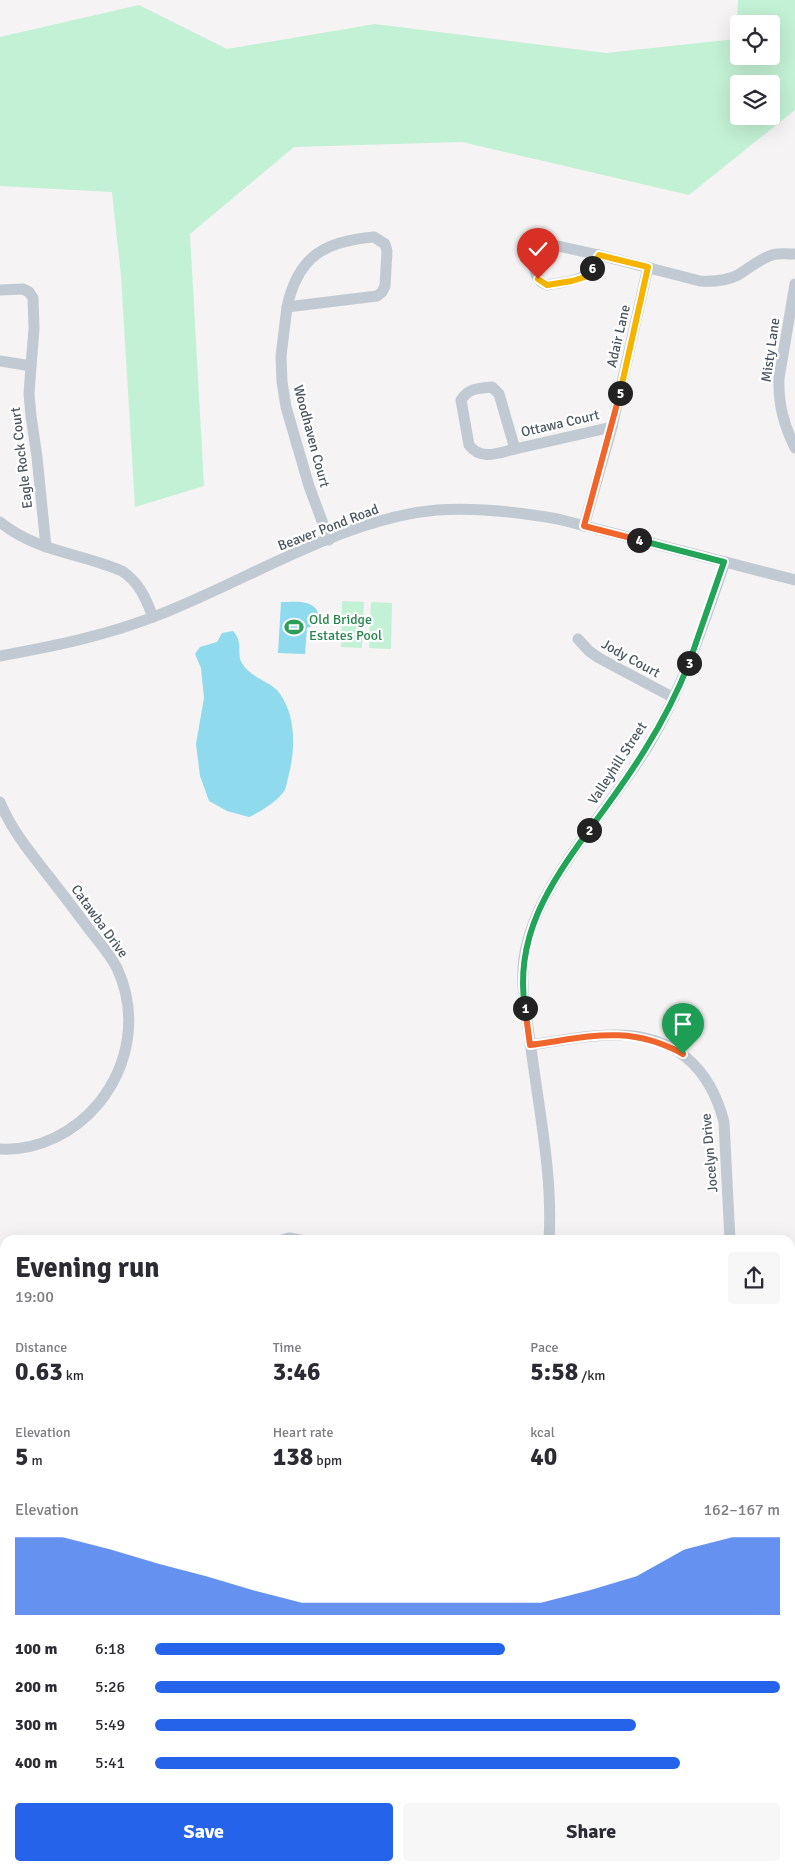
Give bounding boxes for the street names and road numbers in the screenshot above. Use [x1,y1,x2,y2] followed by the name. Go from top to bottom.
[603,303,634,369] street label: Adair Lane
[758,317,783,383] street label: Misty Lane
[290,383,333,489] street label: Woodhaven Court
[7,406,36,510] street label: Eagle Rock Court
[519,406,601,441] street label: Ottawa Court
[275,500,381,555] street label: Beaver Pond Road
[599,635,663,681] street label: Jody Court
[584,719,650,808] street label: Valleyhill Street
[67,881,132,961] street label: Catawba Drive
[698,1113,721,1193] street label: Jocelyn Drive

